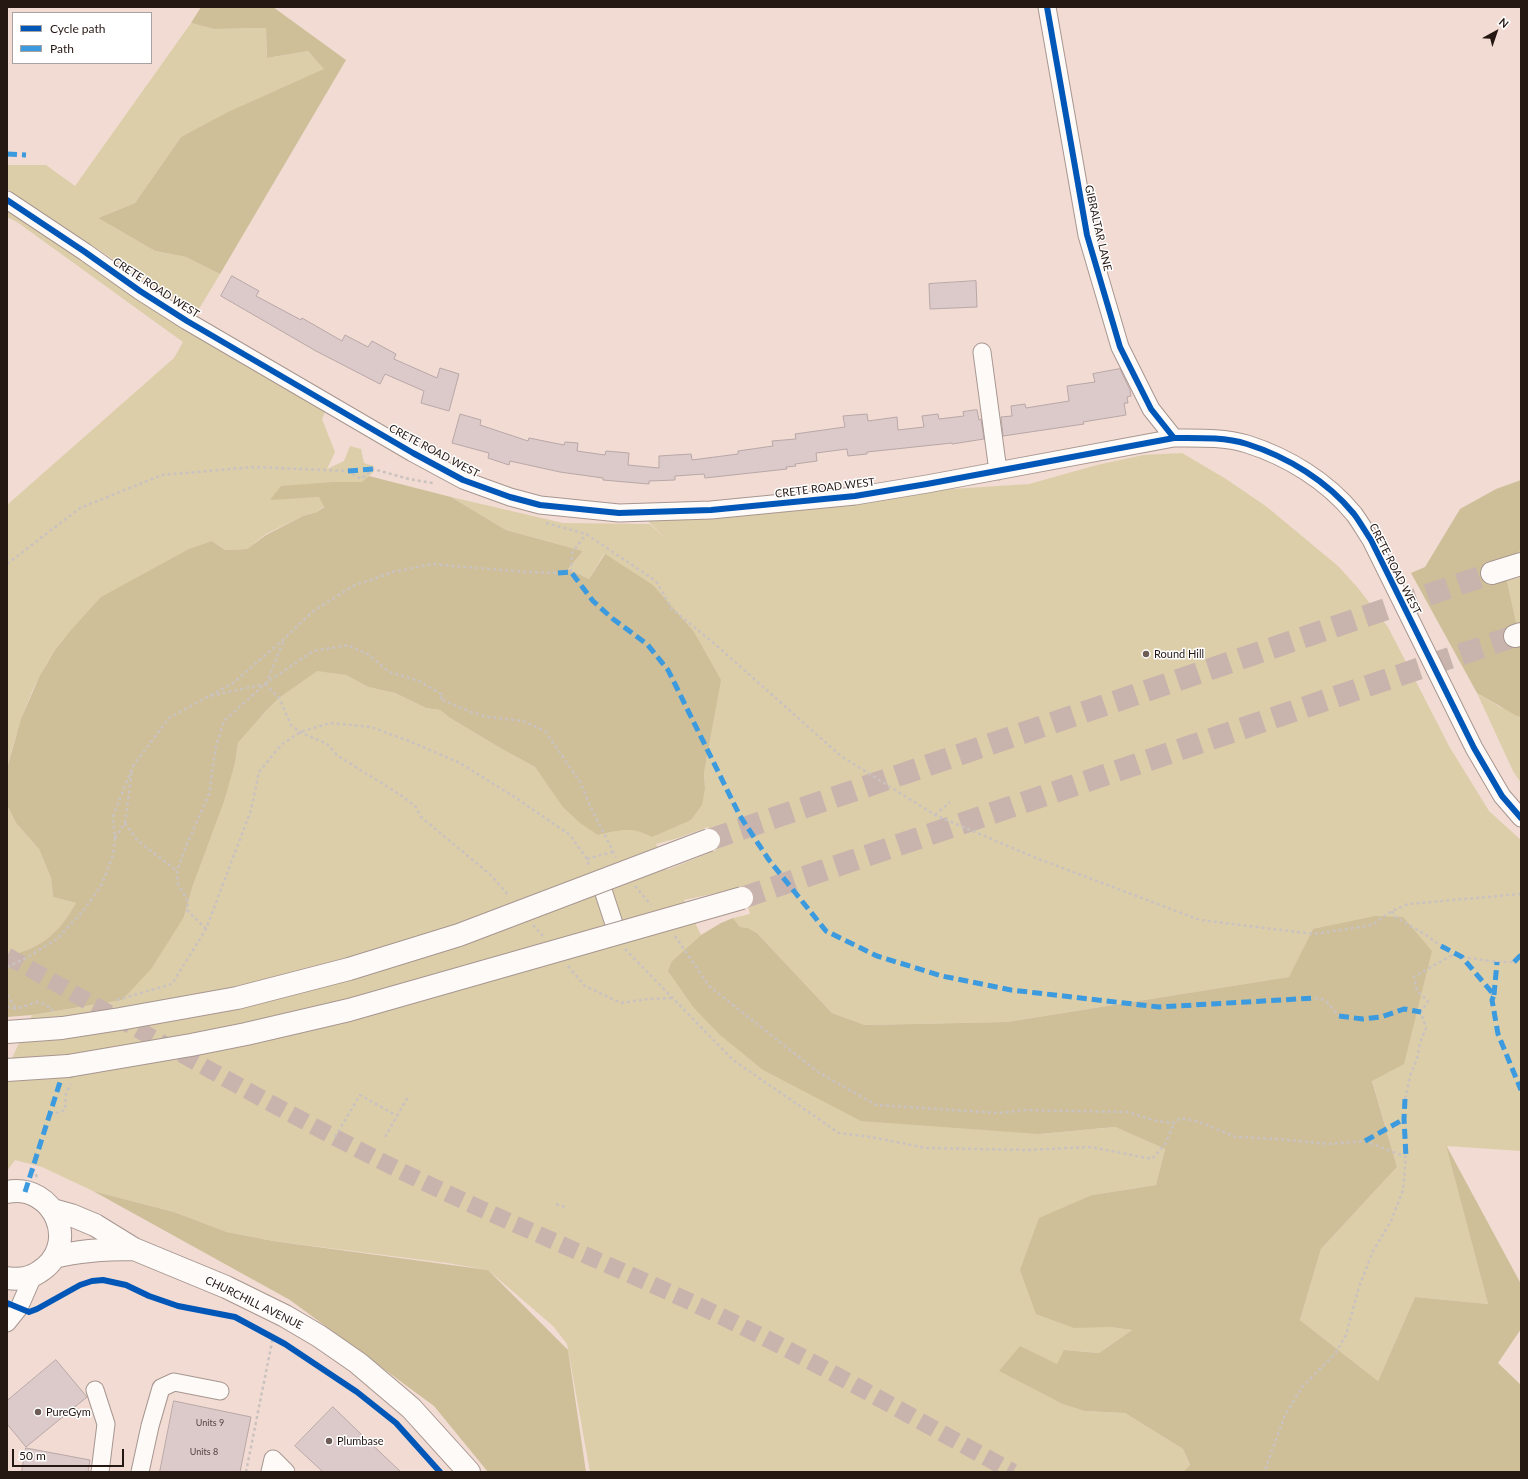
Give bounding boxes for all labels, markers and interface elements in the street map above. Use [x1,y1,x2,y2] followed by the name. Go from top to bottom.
[12,12,152,64] legend
[1476,12,1516,52] north arrow
[1497,15,1511,30] text: N
[50,21,105,36] text: Cycle path
[50,41,74,56] text: Path
[1082,184,1114,272] street label: GIBRALTAR LANE
[110,255,202,321] street label: CRETE ROAD WEST
[387,422,481,480] street label: CRETE ROAD WEST
[774,475,876,501] street label: CRETE ROAD WEST
[1366,521,1424,617] street label: CRETE ROAD WEST
[1154,647,1204,661] place label: Round Hill
[1141,649,1151,659] marker: Round Hill
[203,1274,305,1332] street label: CHURCHILL AVENUE
[46,1405,91,1419] place label: PureGym
[33,1407,43,1417] marker: PureGym
[196,1418,224,1428] house number: Units 9
[337,1434,384,1448] place label: Plumbase
[324,1436,334,1446] marker: Plumbase
[14,1441,126,1467] scale bar
[190,1447,218,1457] house number: Units 8
[19,1448,46,1463] text: 50 m

